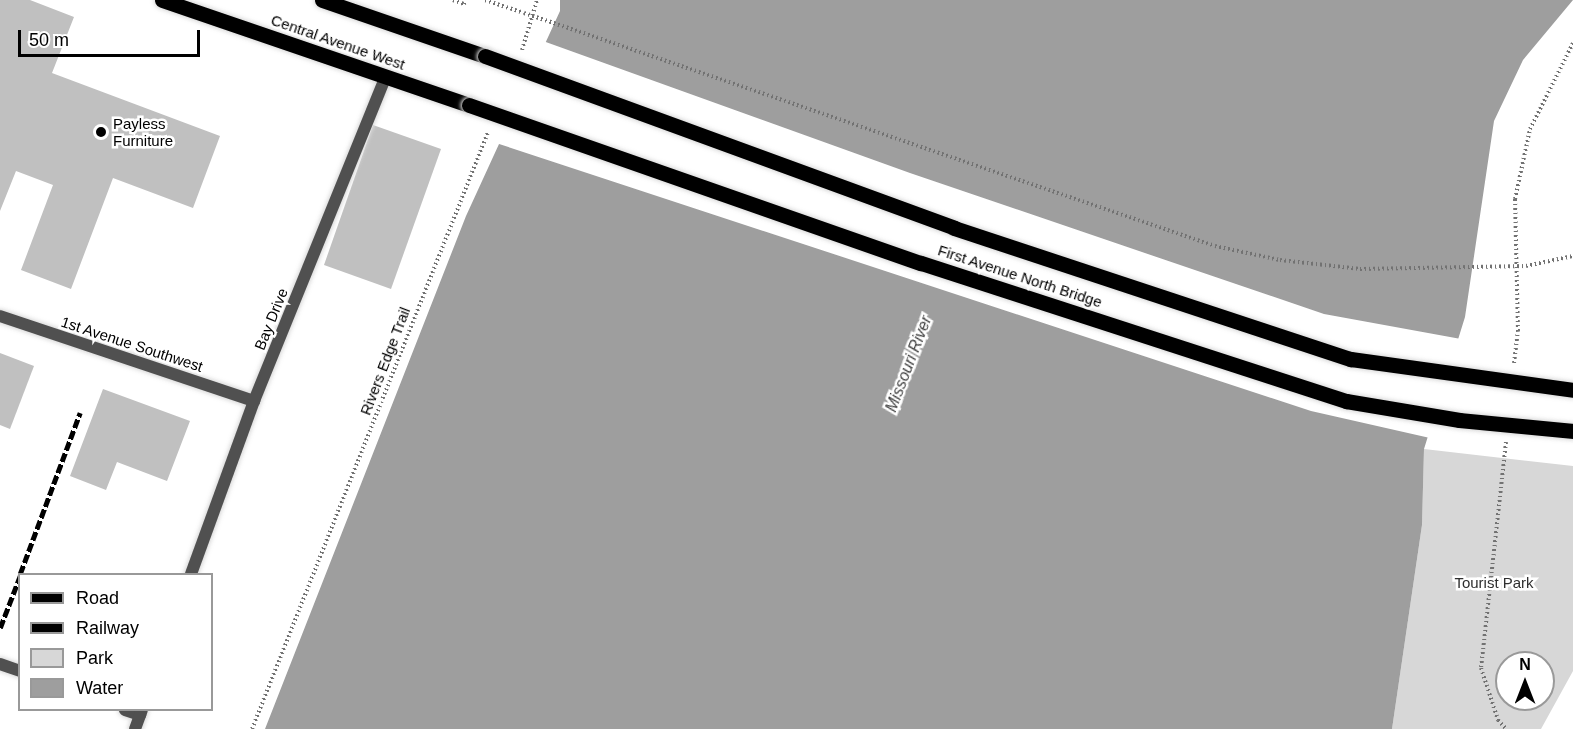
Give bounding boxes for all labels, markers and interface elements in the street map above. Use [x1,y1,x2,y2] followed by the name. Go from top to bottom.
[268,11,408,73] street label: Central Avenue West
[21,18,202,56] scale bar
[29,30,69,50] text: 50 m
[113,114,173,149] place label: Payless Furniture
[94,125,108,139] marker: Payless Furniture
[935,241,1105,311] street label: First Avenue North Bridge
[250,285,292,353] street label: Bay Drive
[356,304,414,418] street label: Rivers Edge Trail
[58,312,206,376] street label: 1st Avenue Southwest
[882,313,936,415] water label: Missouri River
[18,573,213,711] legend
[1454,574,1534,592] park label: Tourist Park
[76,588,119,608] text: Road
[76,618,139,638] text: Railway
[76,648,113,668] text: Park
[1495,651,1555,711] north arrow
[1519,656,1531,673] text: N
[76,678,123,698] text: Water

